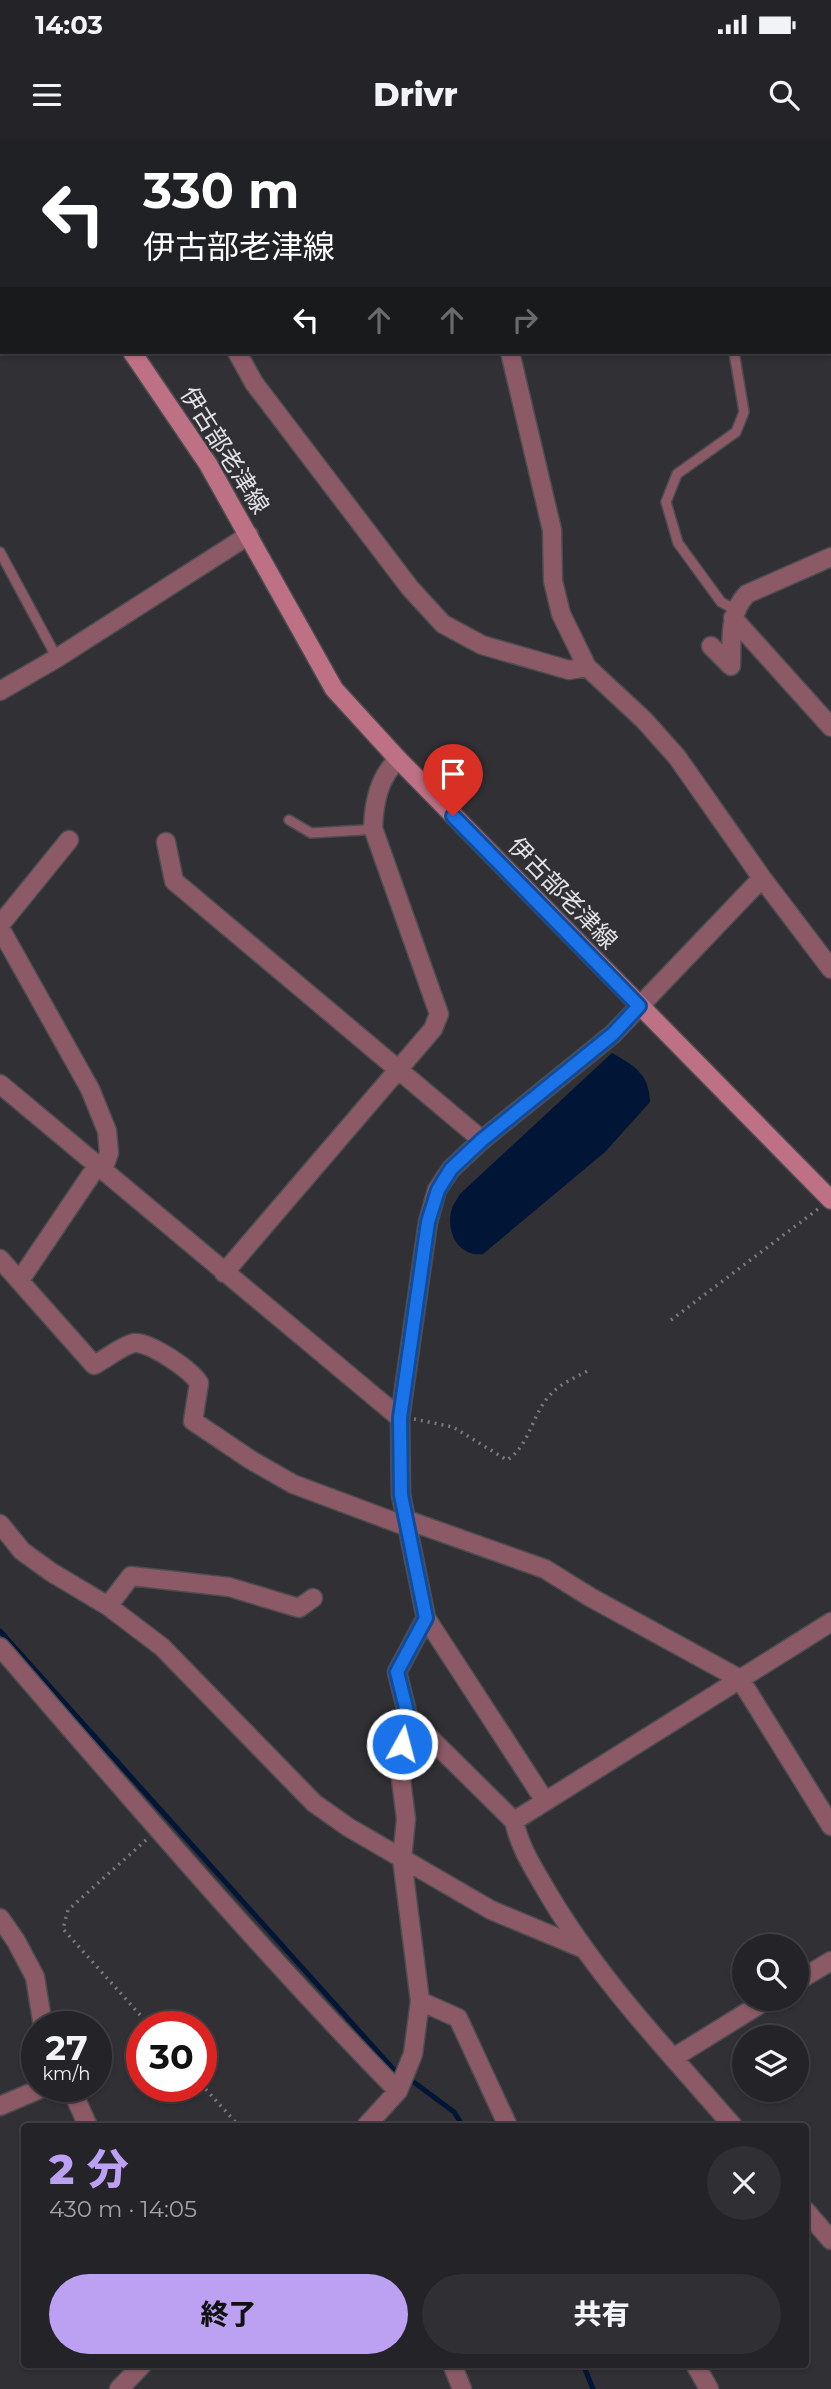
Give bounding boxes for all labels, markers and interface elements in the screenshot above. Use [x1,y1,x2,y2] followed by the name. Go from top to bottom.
[35,9,103,41] text: 14:03
[373,75,458,114] text: Drivr
[28,76,66,114] icon: menu
[765,76,803,114] icon: search
[143,161,299,220] text: 330 m
[28,168,119,259] icon: left
[143,227,335,266] text: 伊古部老津線
[287,301,325,339] icon: left
[360,301,398,339] icon: ahead
[433,301,471,339] icon: ahead
[506,301,544,339] icon: right
[175,381,275,519] street label: 伊古部老津線
[423,744,483,816] pin
[434,755,472,793] icon: arrive
[503,831,623,955] street label: 伊古部老津線
[365,1707,439,1781] position arrow
[732,1934,809,2102] map controls
[732,1934,809,2011] button: search
[126,2011,217,2102] speed limit sign: 30
[732,2025,809,2102] button: layers
[45,2026,88,2069] text: 27
[42,2063,91,2085] text: km/h
[49,2143,128,2195] text: 2 分
[707,2146,781,2220] button: close
[49,2195,197,2223] text: 430 m · 14:05
[49,2274,408,2354] button: 終了
[422,2274,781,2354] button: 共有

